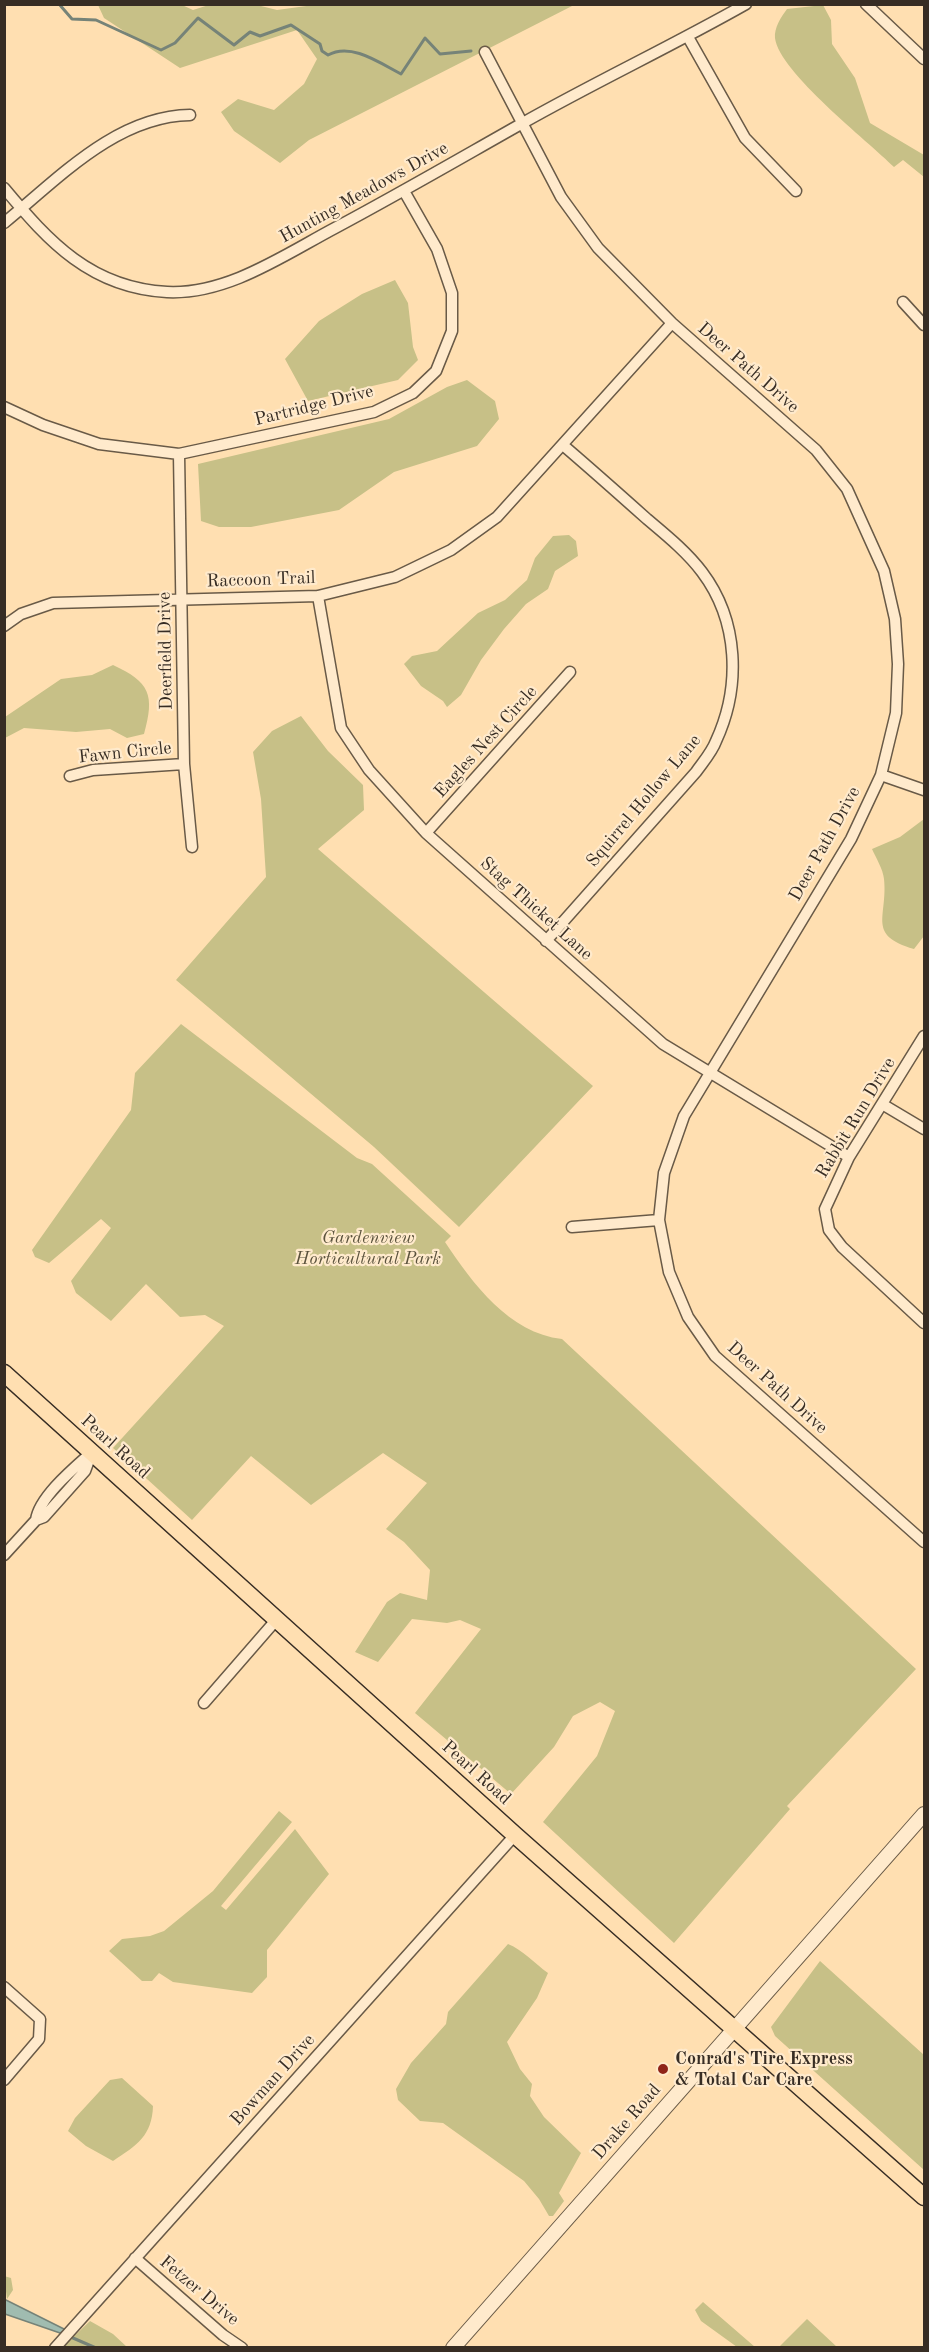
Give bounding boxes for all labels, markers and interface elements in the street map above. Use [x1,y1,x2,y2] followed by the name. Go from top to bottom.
[276,138,452,248] street label: Hunting Meadows Drive
[693,318,803,418] street label: Deer Path Drive
[252,381,376,431] street label: Partridge Drive
[206,567,316,593] street label: Raccoon Trail
[154,592,178,710] street label: Deerfield Drive
[430,681,542,803] street label: Eagles Nest Circle
[582,730,706,872] street label: Squirrel Hollow Lane
[77,737,173,769] street label: Fawn Circle
[785,783,865,905] street label: Deer Path Drive
[475,853,597,965] street label: Stag Thicket Lane
[811,1054,901,1182] street label: Rabbit Run Drive
[295,1227,441,1270] park label: Gardenview Horticultural Park
[722,1337,832,1439] street label: Deer Path Drive
[76,1410,154,1484] street label: Pearl Road
[437,1736,515,1810] street label: Pearl Road
[226,2030,320,2130] street label: Bowman Drive
[675,2048,853,2090] place label: Conrad's Tire Express & Total Car Care
[656,2062,670,2076] marker: Conrad's Tire Express & Total Car Care
[588,2080,666,2164] street label: Drake Road
[155,2251,243,2331] street label: Fetzer Drive

